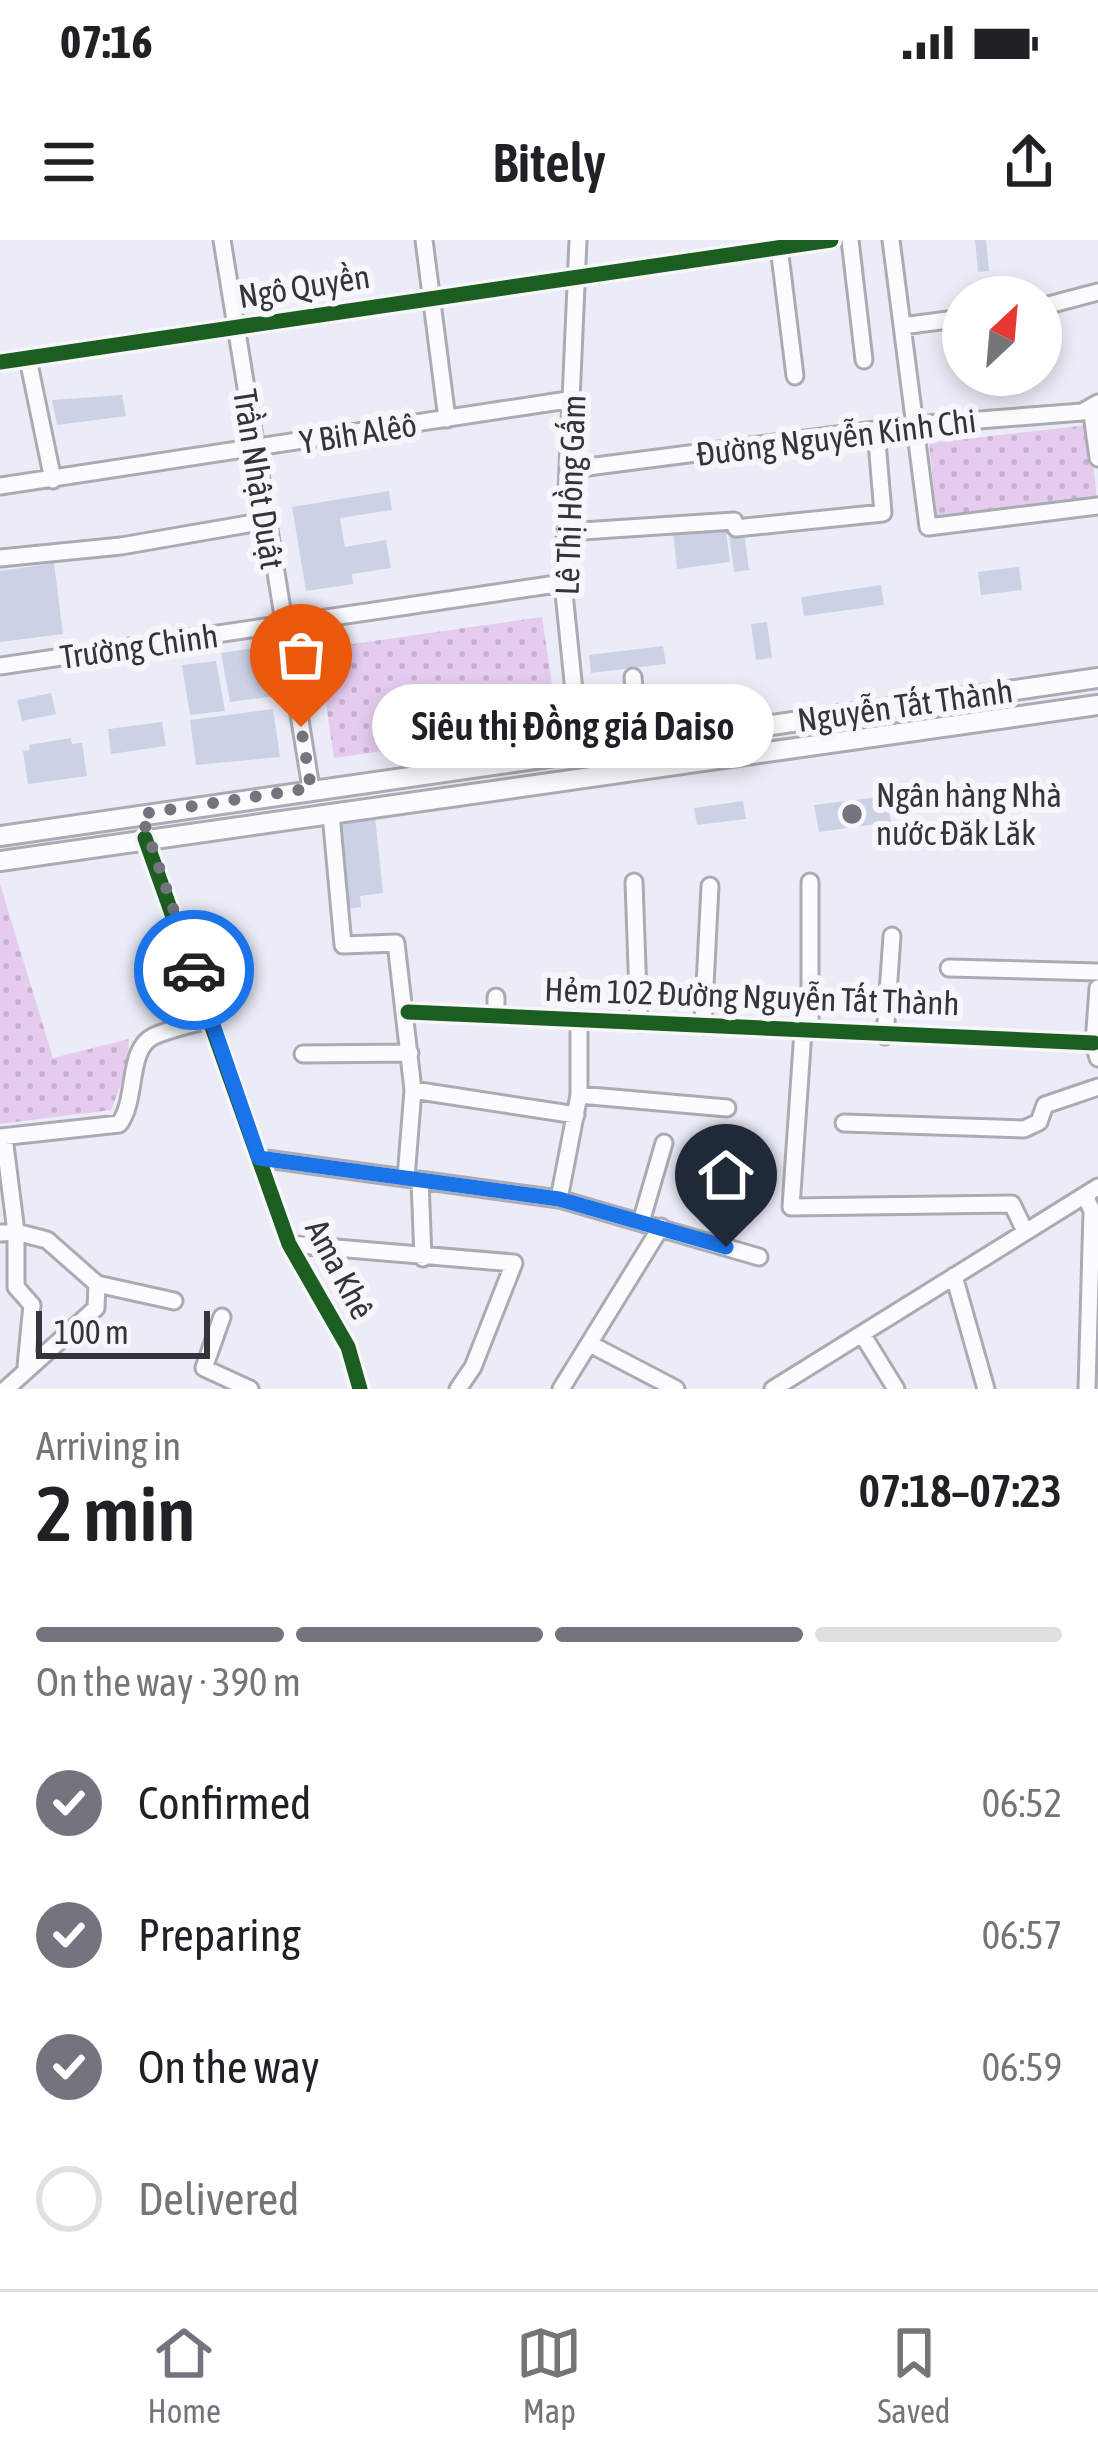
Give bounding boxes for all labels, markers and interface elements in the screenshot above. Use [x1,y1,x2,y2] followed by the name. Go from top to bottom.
[60,16,153,68] text: 07:16
[36,129,102,195] icon: menu
[996,129,1062,195] icon: share
[492,132,606,193] text: Bitely
[236,257,372,315] street label: Ngô Quyền
[942,276,1062,396] north arrow
[942,276,1062,396] map controls
[226,386,292,572] street label: Trần Nhật Duật
[548,394,592,596] street label: Lê Thị Hồng Gấm
[694,401,978,473] street label: Đường Nguyễn Kinh Chi
[297,405,419,461] street label: Y Bih Alêô
[250,604,352,727] pin
[58,616,220,676] street label: Trường Chinh
[268,622,334,688] icon: bag
[795,671,1015,739] street label: Nguyễn Tất Thành
[373,685,775,769] callout: Siêu thị Đồng giá Daiso
[411,704,735,748] text: Siêu thị Đồng giá Daiso
[876,776,1062,852] place label: Ngân hàng Nhà nước Đăk Lăk
[839,801,865,827] marker: Ngân hàng Nhà nước Đăk Lăk
[134,910,254,1030] courier
[161,937,227,1003] icon: car
[544,970,960,1022] street label: Hẻm 102 Đường Nguyễn Tất Thành
[675,1124,777,1247] pin
[693,1142,759,1208] icon: home
[298,1213,382,1325] street label: Ama Khê
[36,1305,210,1358] scale bar
[54,1313,129,1351] text: 100 m
[36,1424,181,1468] text: Arriving in
[859,1465,1062,1517] text: 07:18–07:23
[36,1468,195,1558] text: 2 min
[36,1660,301,1704] text: On the way · 390 m
[36,1770,102,1836] icon: check
[138,1777,311,1829] text: Confirmed
[982,1781,1062,1825] text: 06:52
[36,1902,102,1968] icon: check
[138,1909,301,1961] text: Preparing
[982,1913,1062,1957] text: 06:57
[36,2034,102,2100] icon: check
[138,2041,320,2093] text: On the way
[982,2045,1062,2089] text: 06:59
[138,2173,299,2225] text: Delivered
[148,2320,221,2430] tab: Home
[516,2320,582,2430] tab: Map
[877,2320,950,2430] tab: Saved

